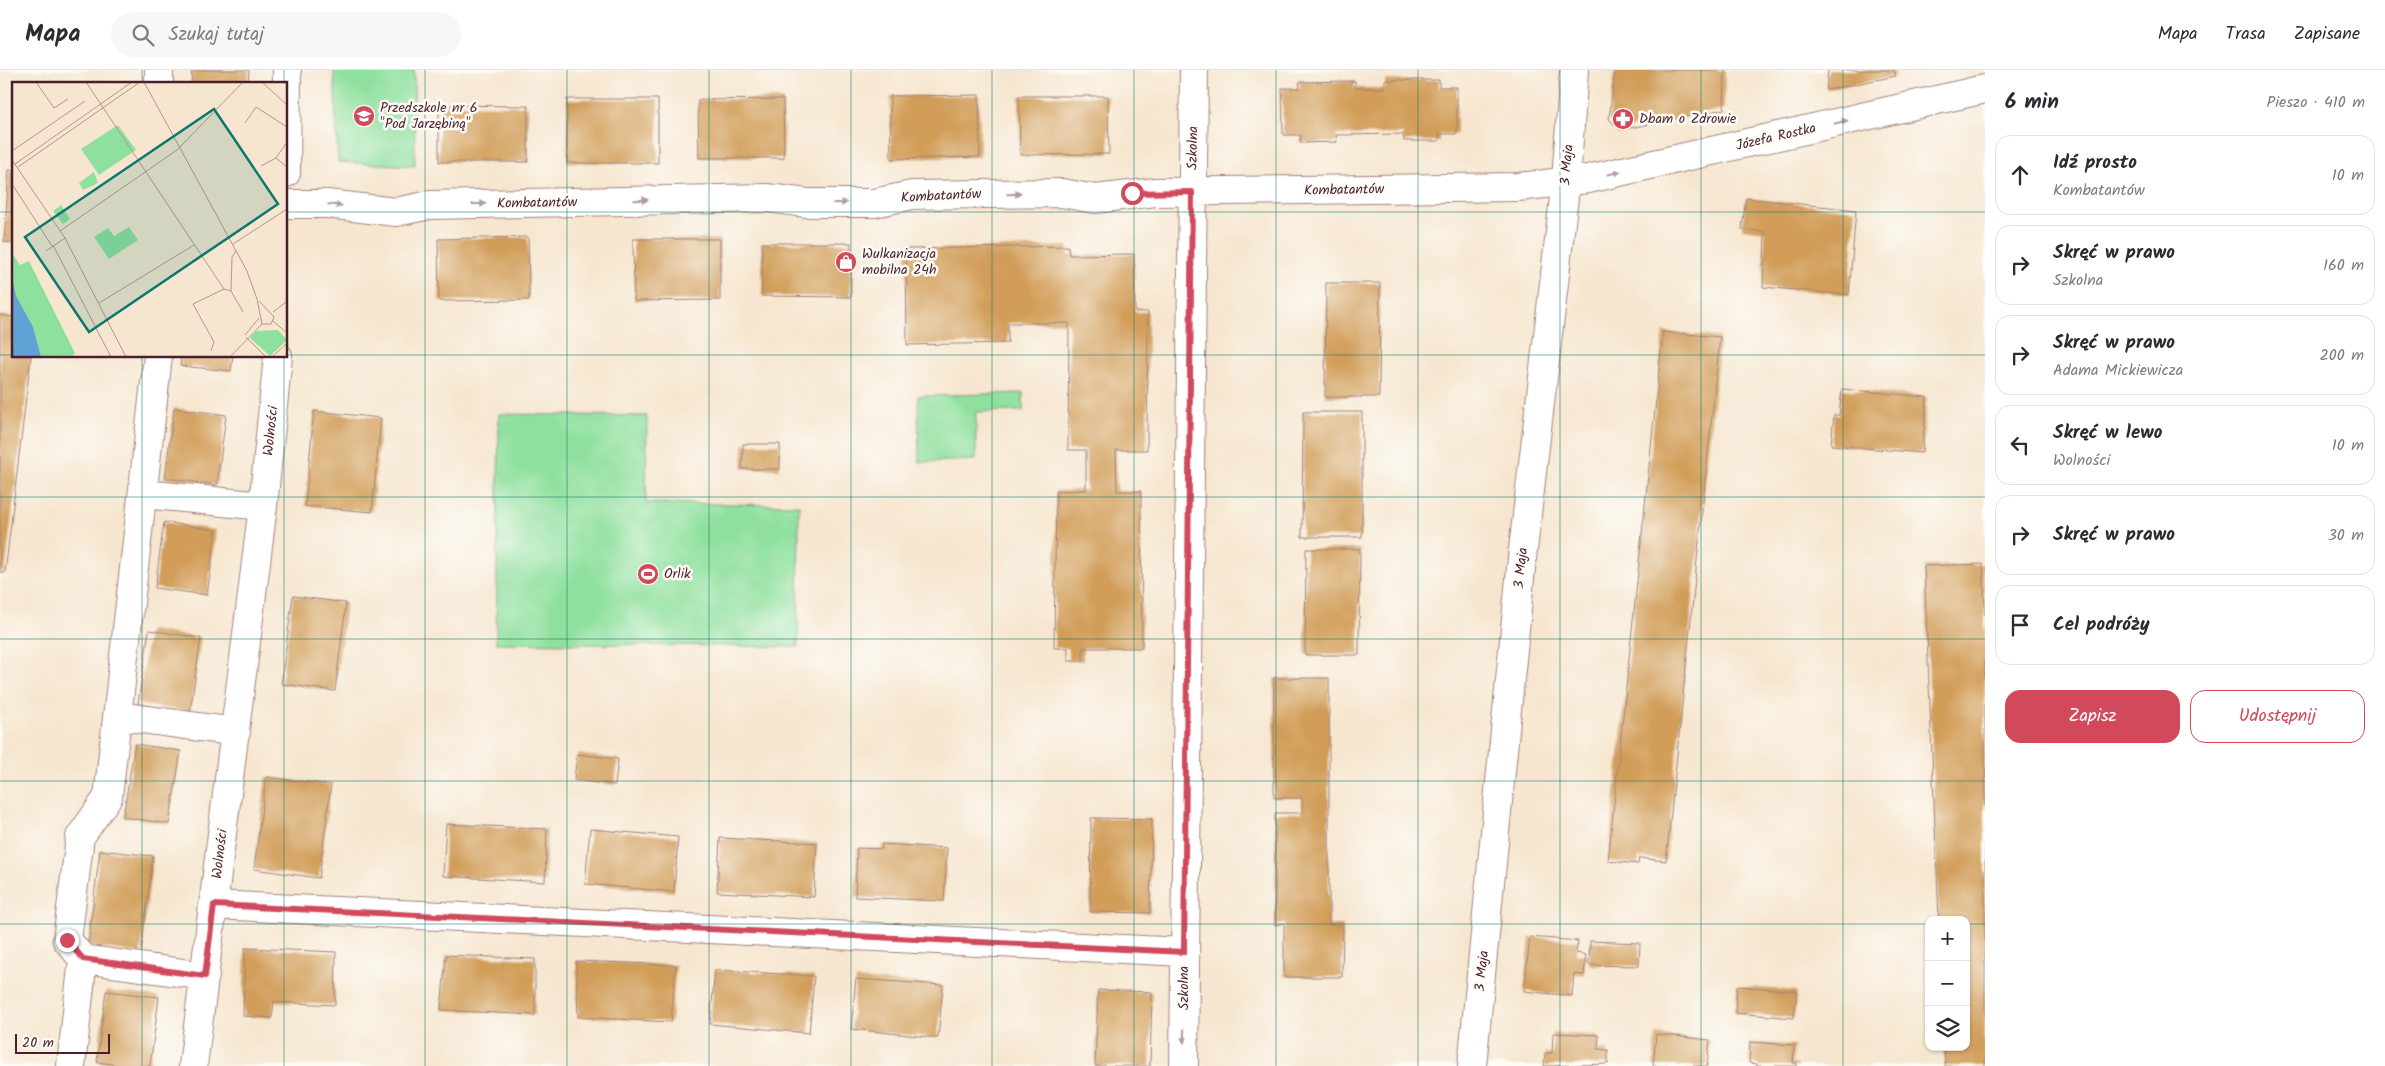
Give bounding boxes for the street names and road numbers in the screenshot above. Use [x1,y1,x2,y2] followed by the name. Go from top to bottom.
[1734,117,1818,157] street label: Józefa Rostka
[1182,126,1204,170] street label: Szkolna
[1554,143,1580,187] street label: 3 Maja
[1304,178,1385,202] street label: Kombatantów
[900,183,982,209] street label: Kombatantów
[497,191,578,215] street label: Kombatantów
[257,404,285,457] street label: Wolności
[1508,546,1534,590] street label: 3 Maja
[206,827,234,880] street label: Wolności
[1469,949,1495,993] street label: 3 Maja
[1173,966,1195,1010] street label: Szkolna

